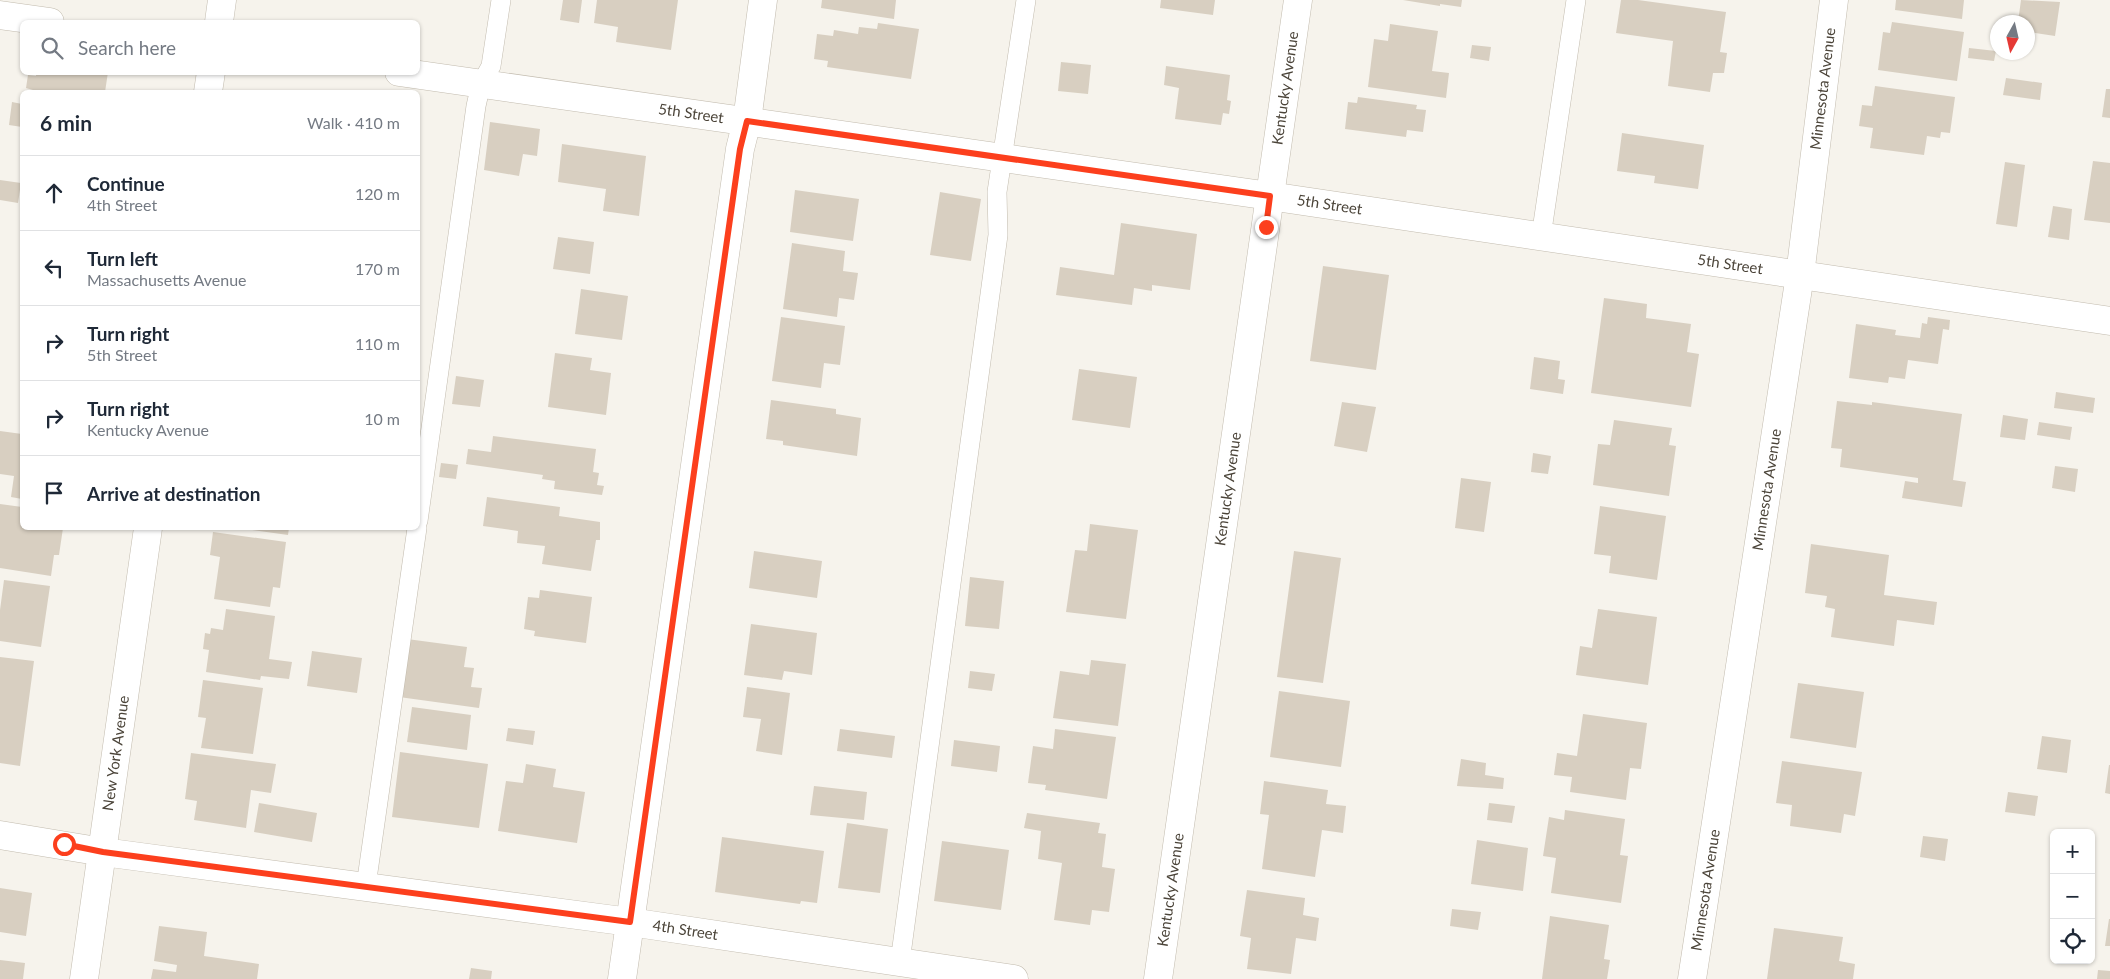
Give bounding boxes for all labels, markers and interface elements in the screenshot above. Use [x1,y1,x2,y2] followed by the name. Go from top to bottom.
[1990,15,2035,60] north arrow
[20,20,420,75] search box
[1806,26,1839,151] street label: Minnesota Avenue
[1267,30,1301,146] street label: Kentucky Avenue
[38,34,66,62] icon: search
[78,36,176,59] text: Search here
[657,99,726,126] street label: 5th Street
[40,110,92,135] text: 6 min
[307,113,400,132] text: Walk · 410 m
[87,172,165,195] text: Continue
[40,179,68,207] icon: ahead
[355,184,400,203] text: 120 m
[1296,190,1364,218] street label: 5th Street
[87,195,157,214] text: 4th Street
[1255,216,1278,239] route end
[87,247,158,270] text: Turn left
[1696,250,1765,277] street label: 5th Street
[40,254,68,282] icon: left
[355,259,400,278] text: 170 m
[87,270,247,289] text: Massachusetts Avenue
[87,322,169,345] text: Turn right
[40,329,68,357] icon: right
[355,334,400,353] text: 110 m
[87,345,157,364] text: 5th Street
[87,397,169,420] text: Turn right
[40,404,68,432] icon: right
[364,409,400,428] text: 10 m
[87,420,209,439] text: Kentucky Avenue
[1748,427,1784,552] street label: Minnesota Avenue
[1210,431,1244,547] street label: Kentucky Avenue
[40,479,68,507] icon: arrive
[87,482,260,505] text: Arrive at destination
[98,694,132,812] street label: New York Avenue
[1686,828,1723,952] street label: Minnesota Avenue
[2050,829,2095,964] map controls
[2050,829,2095,874] button: +
[1153,832,1187,948] street label: Kentucky Avenue
[53,833,76,856] route start
[2050,874,2095,919] button: −
[652,915,720,943] street label: 4th Street
[2050,919,2095,964] button: locate

